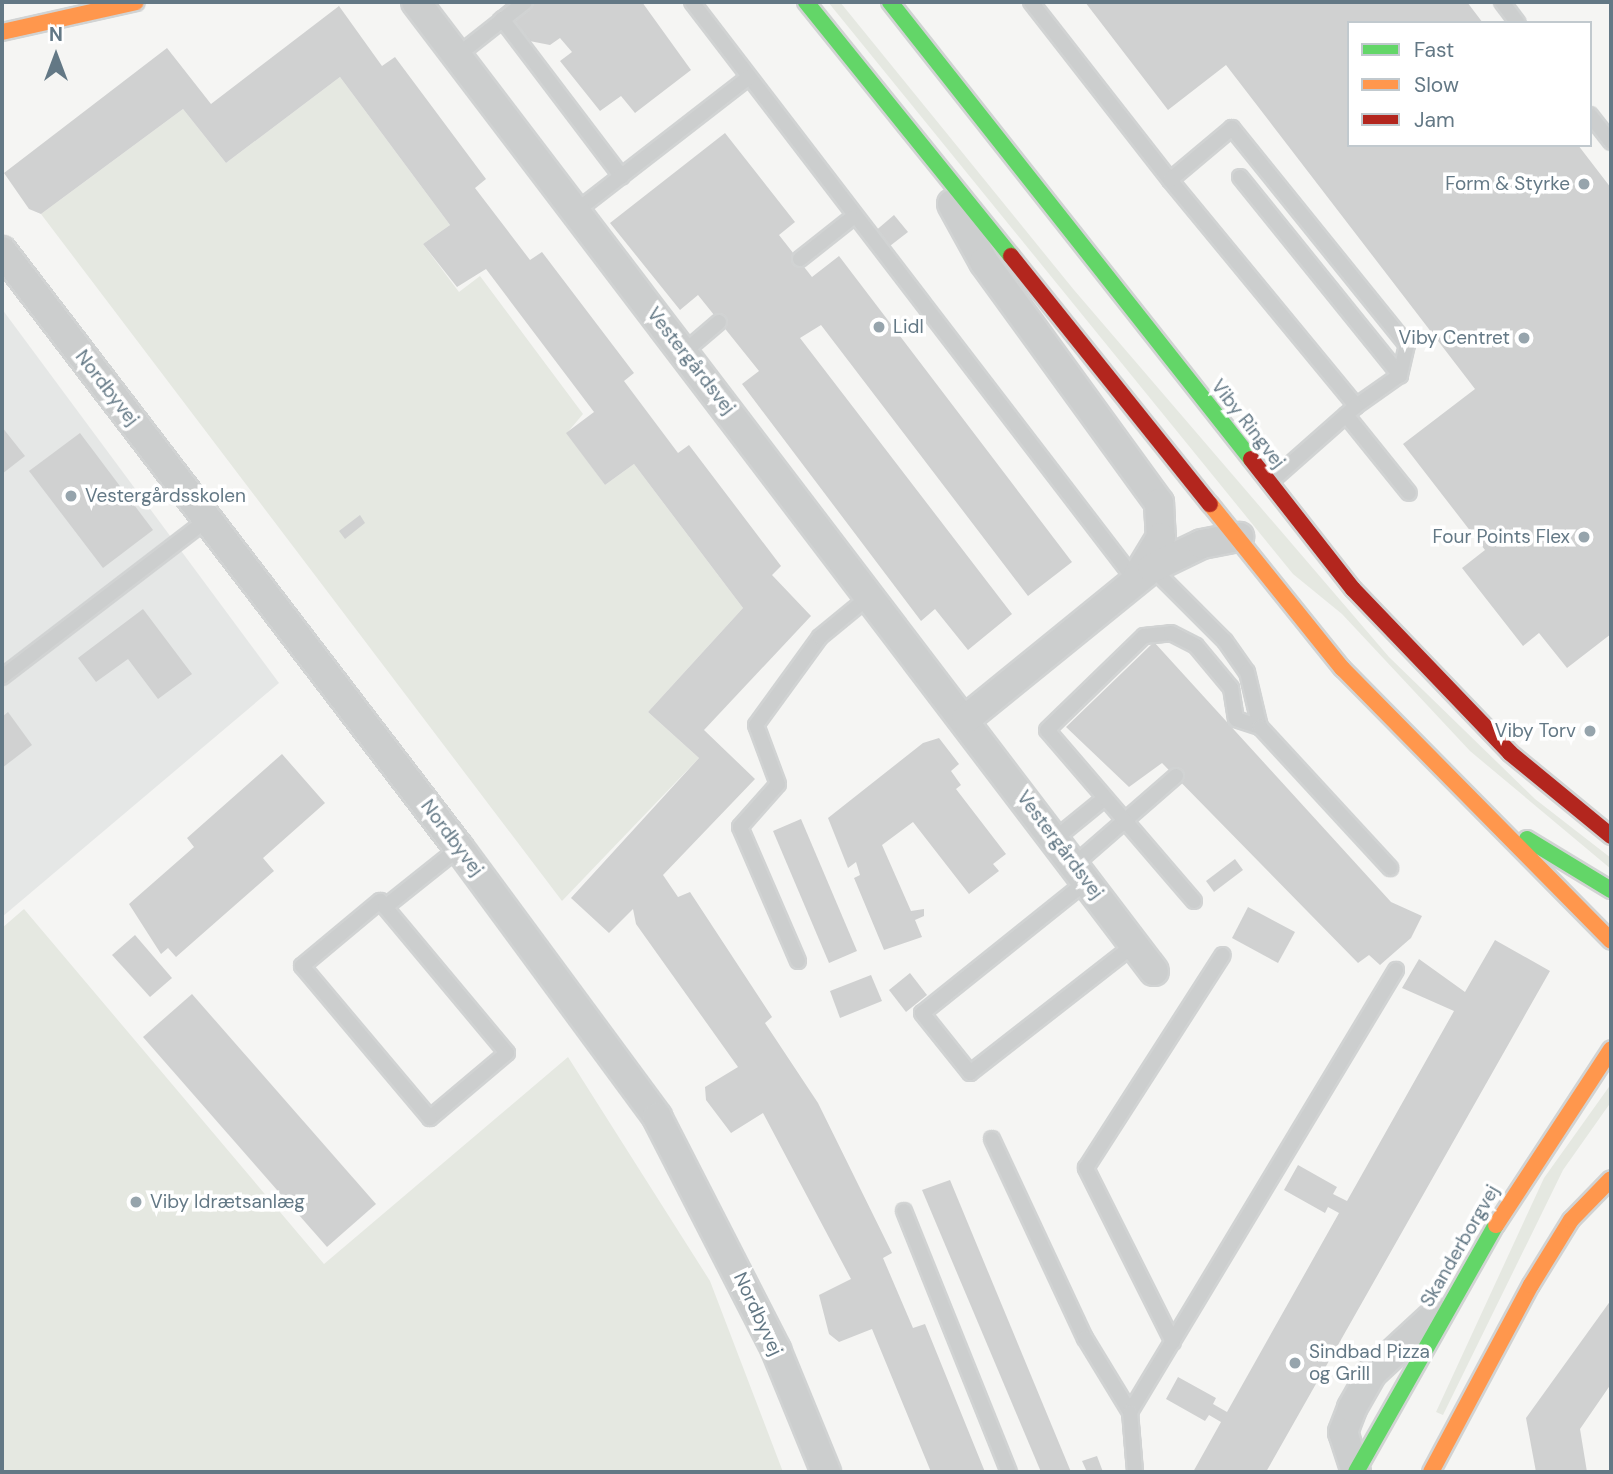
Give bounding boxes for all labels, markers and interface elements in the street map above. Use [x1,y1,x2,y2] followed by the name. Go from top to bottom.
[21,21,91,91] north arrow
[1347,21,1592,147] legend
[49,22,63,47] text: N
[1414,36,1454,64] text: Fast
[1414,71,1459,99] text: Slow
[1414,106,1455,134] text: Jam
[1445,173,1570,195] place label: Form & Styrke
[1576,176,1592,192] marker: Form & Styrke
[642,303,740,419] street label: Vestergårdsvej
[893,316,924,338] place label: Lidl
[871,319,887,335] marker: Lidl
[1399,327,1510,349] place label: Viby Centret
[1516,330,1532,346] marker: Viby Centret
[70,346,144,430] street label: Nordbyvej
[1206,375,1290,473] street label: Viby Ringvej
[85,485,246,507] place label: Vestergårdsskolen
[63,488,79,504] marker: Vestergårdsskolen
[1433,526,1570,548] place label: Four Points Flex
[1576,529,1592,545] marker: Four Points Flex
[1495,720,1576,742] place label: Viby Torv
[1582,723,1598,739] marker: Viby Torv
[1012,786,1108,904] street label: Vestergårdsvej
[416,795,488,881] street label: Nordbyvej
[1416,1181,1504,1311] street label: Skanderborgvej
[150,1191,305,1213] place label: Viby Idrætsanlæg
[128,1194,144,1210] marker: Viby Idrætsanlæg
[729,1269,787,1359] street label: Nordbyvej
[1309,1341,1430,1385] place label: Sindbad Pizza og Grill
[1287,1355,1303,1371] marker: Sindbad Pizza og Grill

